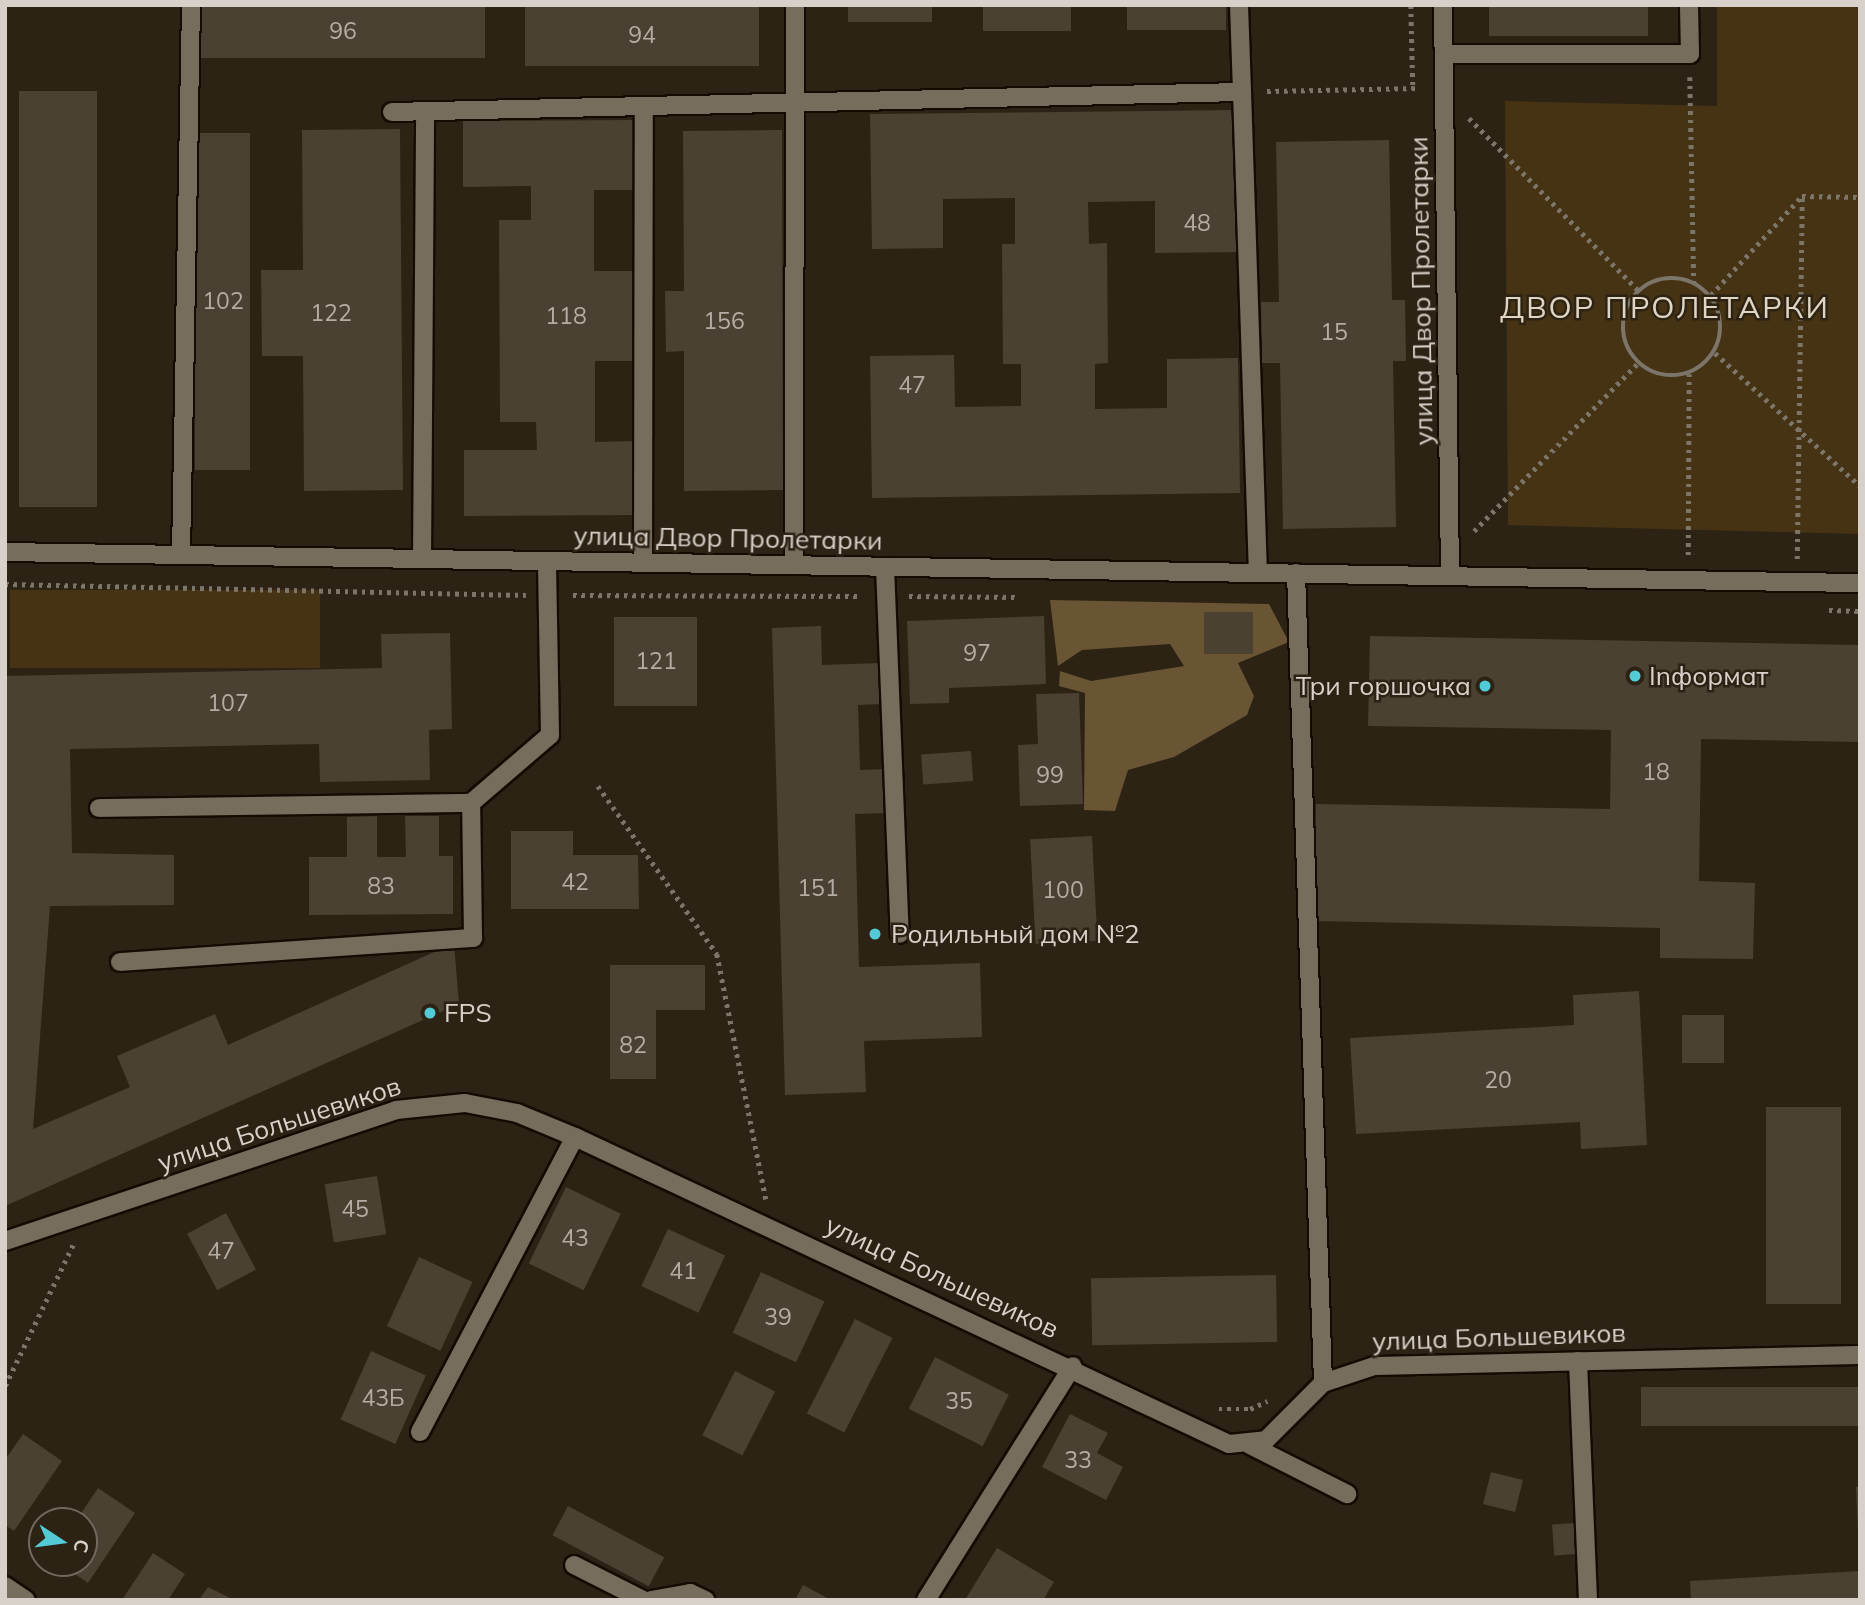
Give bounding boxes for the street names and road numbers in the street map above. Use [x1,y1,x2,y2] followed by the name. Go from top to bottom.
[1403,136,1439,446] street label: улица Двор Пролетарки
[573,520,883,556] street label: улица Двор Пролетарки
[154,1070,404,1178] street label: улица Большевиков
[820,1209,1064,1345] street label: улица Большевиков
[1372,1317,1626,1357] street label: улица Большевиков

